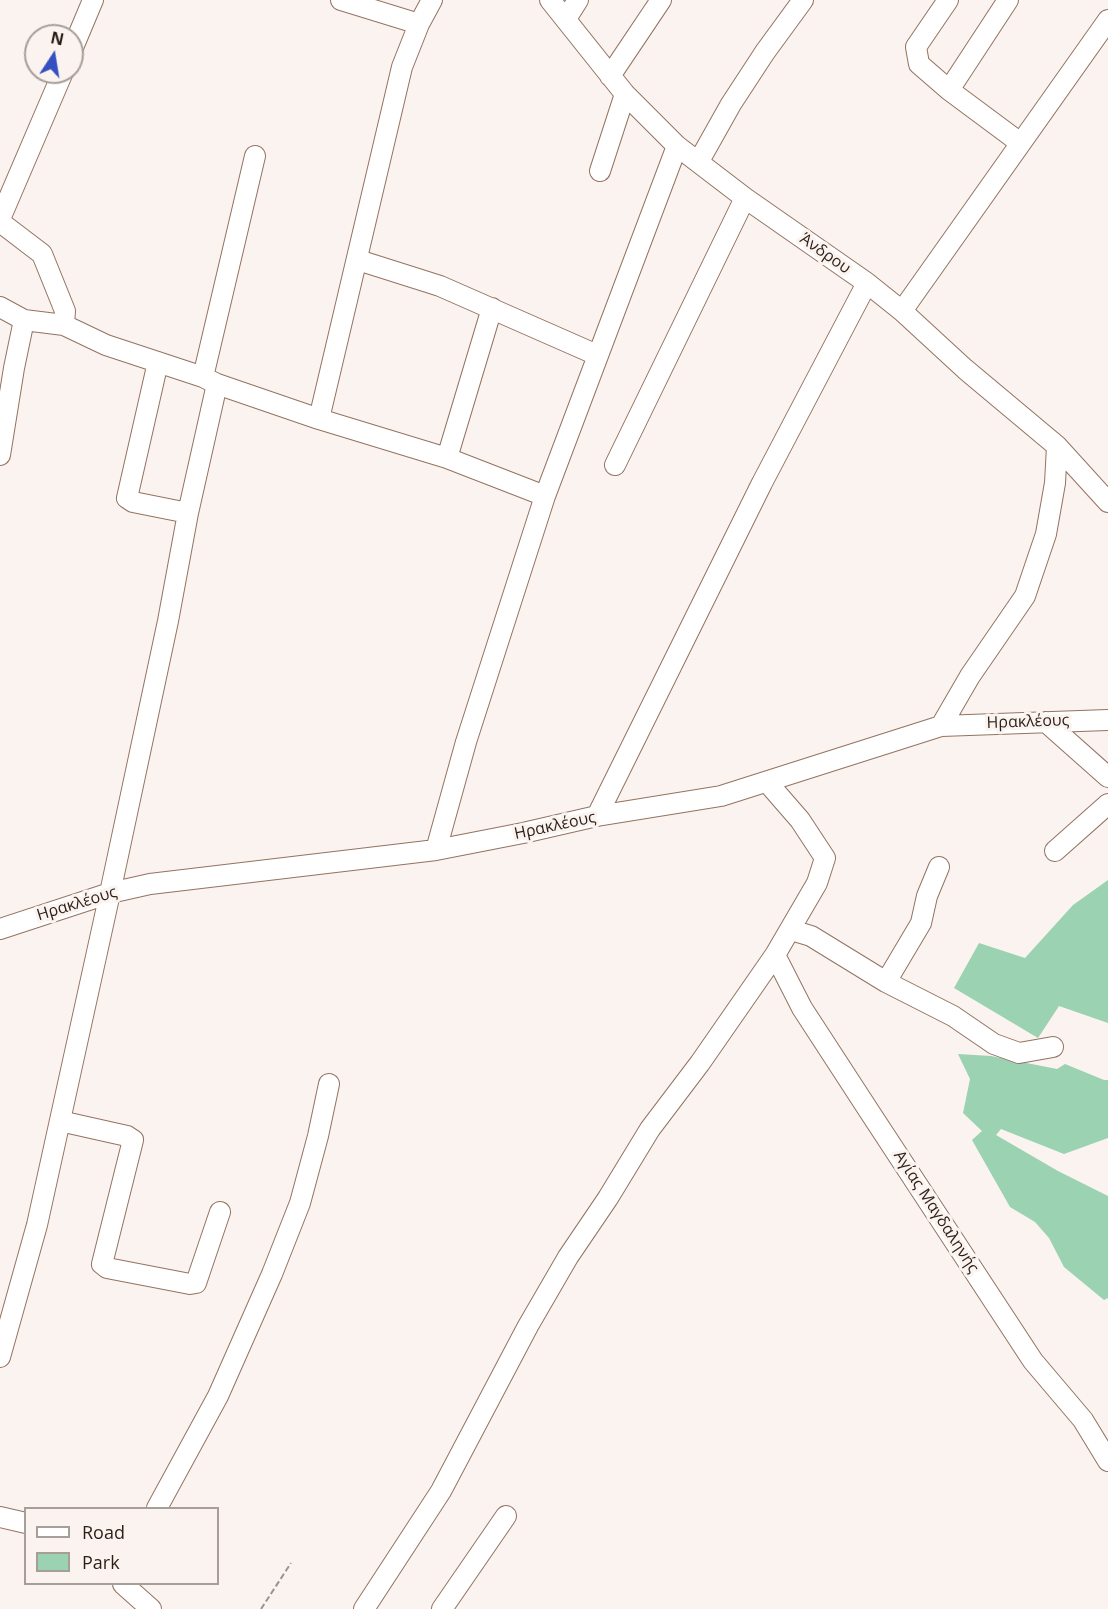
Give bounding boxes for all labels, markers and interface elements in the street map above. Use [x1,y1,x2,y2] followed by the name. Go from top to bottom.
[24,24,84,84] north arrow
[49,26,66,50] text: N
[796,230,854,278] street label: Άνδρου
[986,711,1070,733] street label: Ηρακλέους
[512,808,598,844] street label: Ηρακλέους
[35,883,119,925] street label: Ηρακλέους
[889,1147,983,1277] street label: Αγίας Μαγδαληνής
[24,1507,219,1585] legend
[82,1520,125,1544] text: Road
[82,1550,120,1574] text: Park

